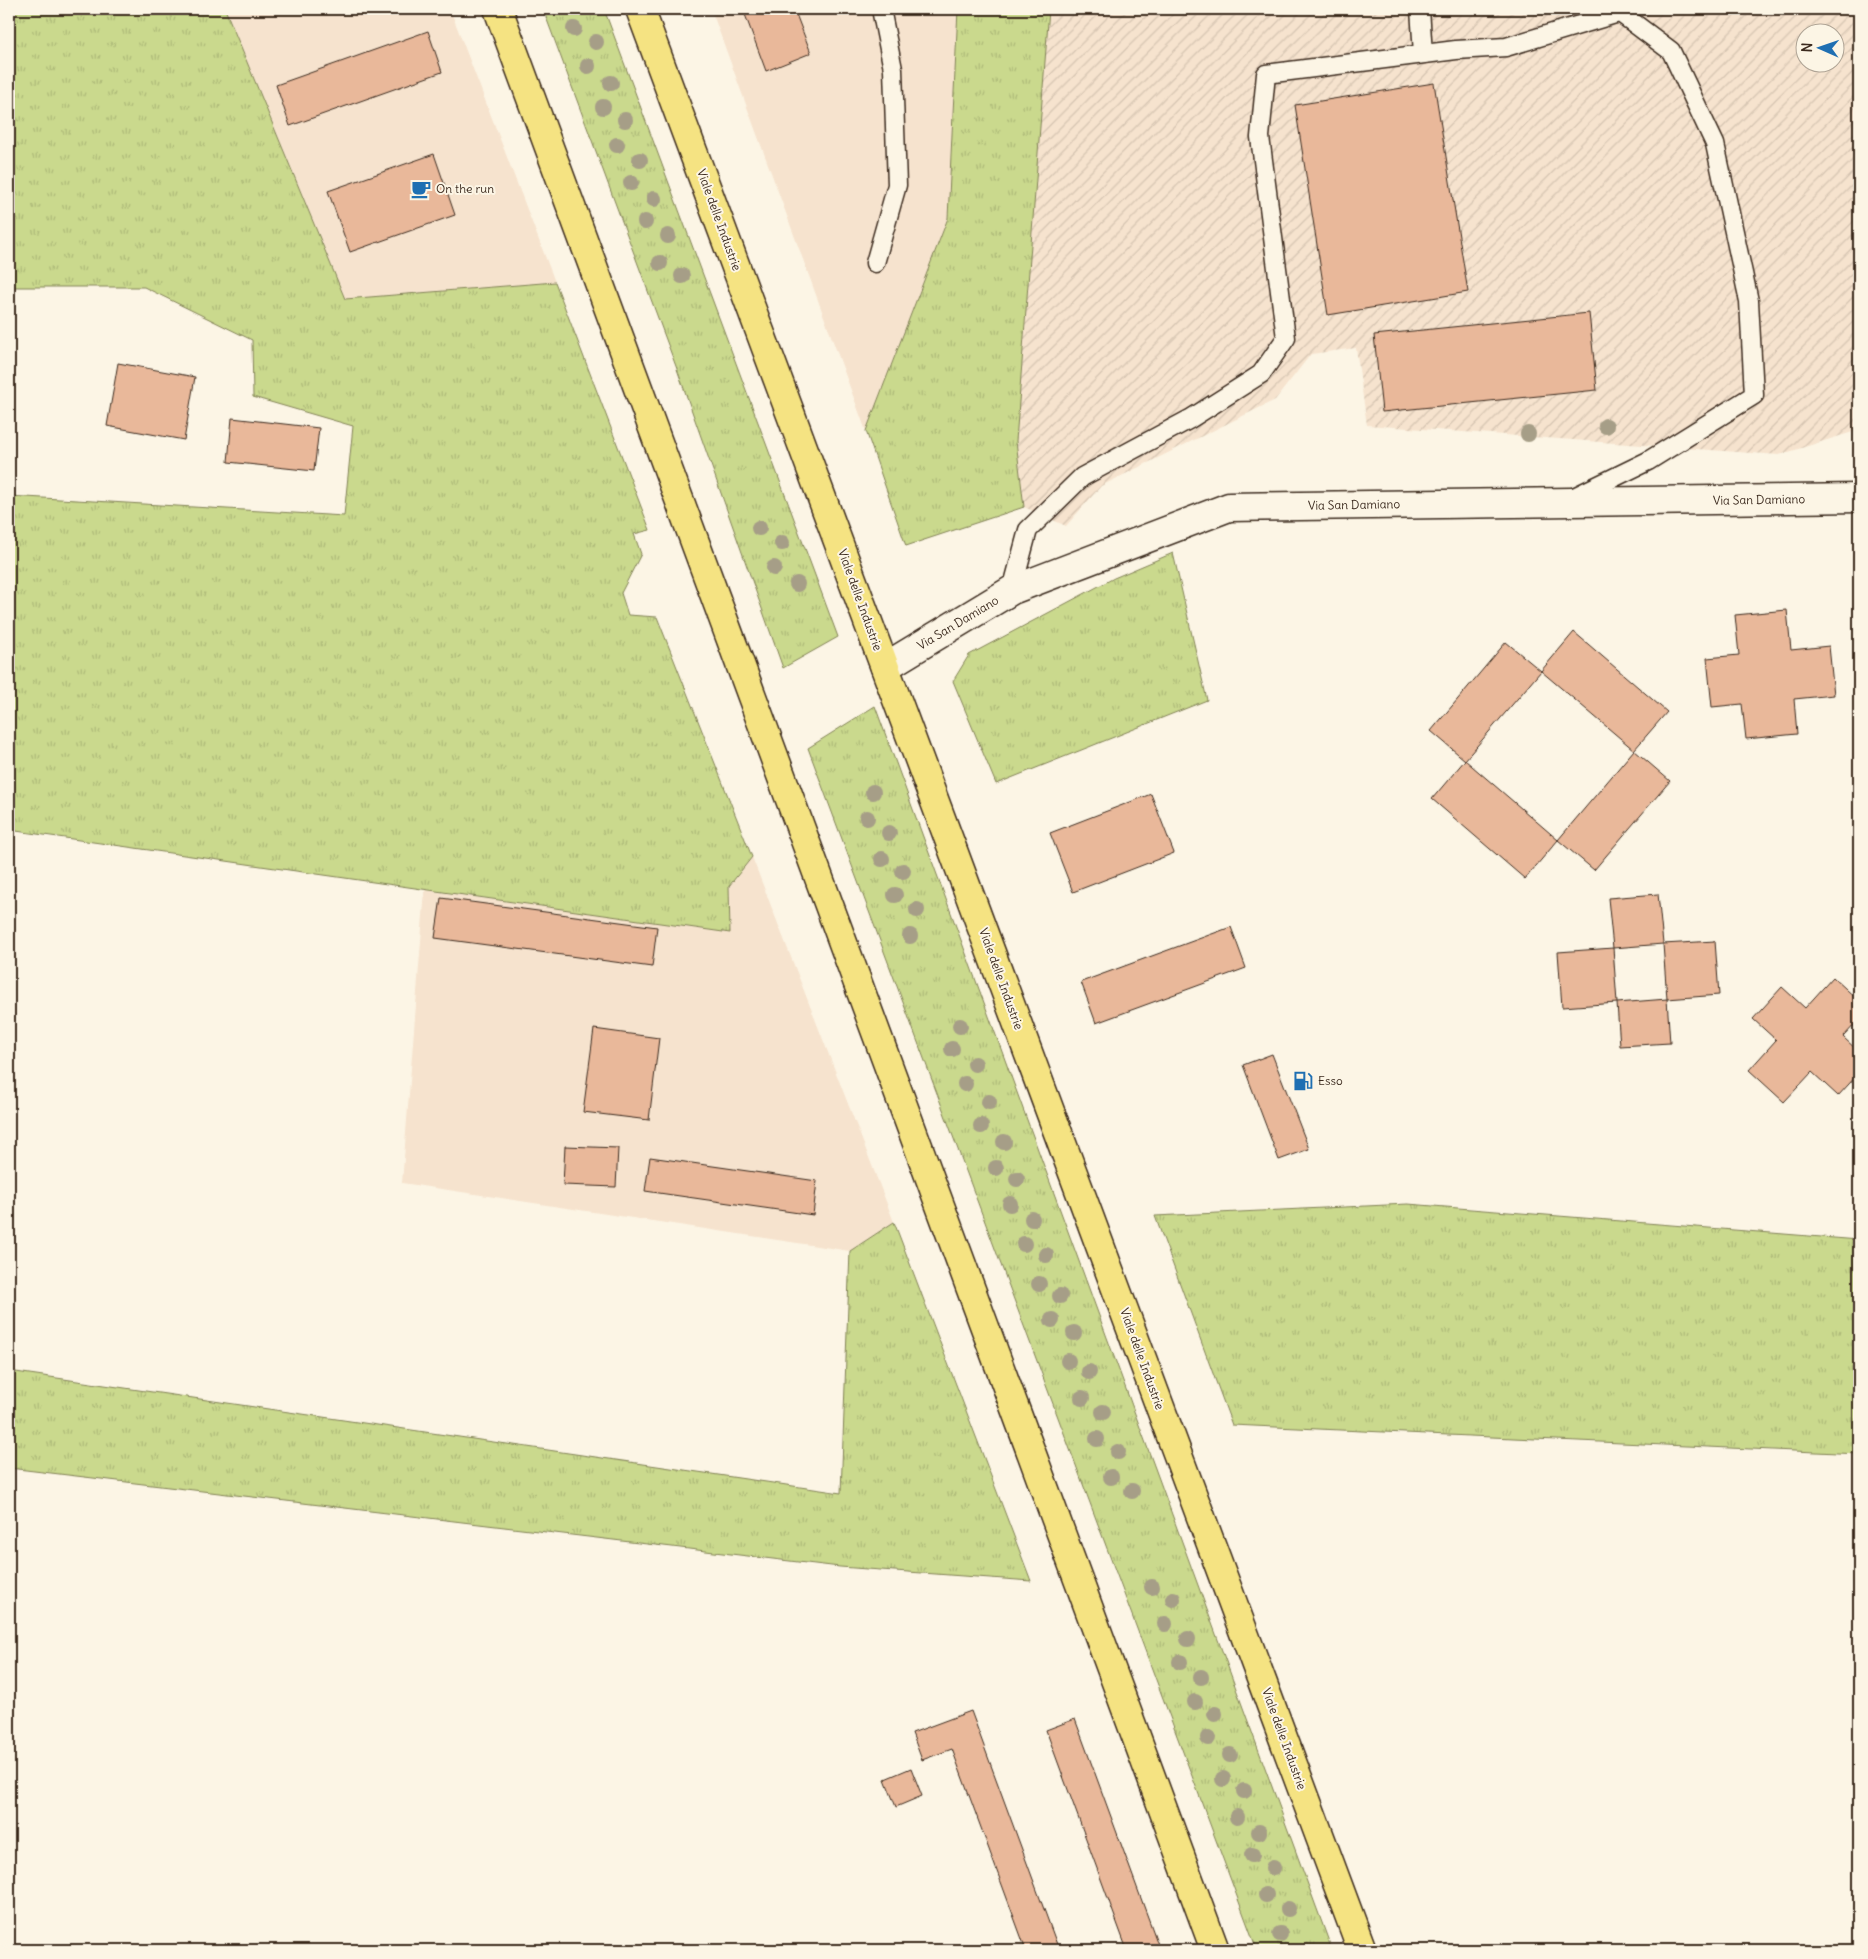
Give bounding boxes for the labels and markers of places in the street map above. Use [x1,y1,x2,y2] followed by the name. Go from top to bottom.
[410,178,432,200] cafe icon: On the run
[436,181,494,196] place label: On the run
[1292,1070,1314,1092] fuel station icon: Esso
[1318,1073,1343,1088] place label: Esso

